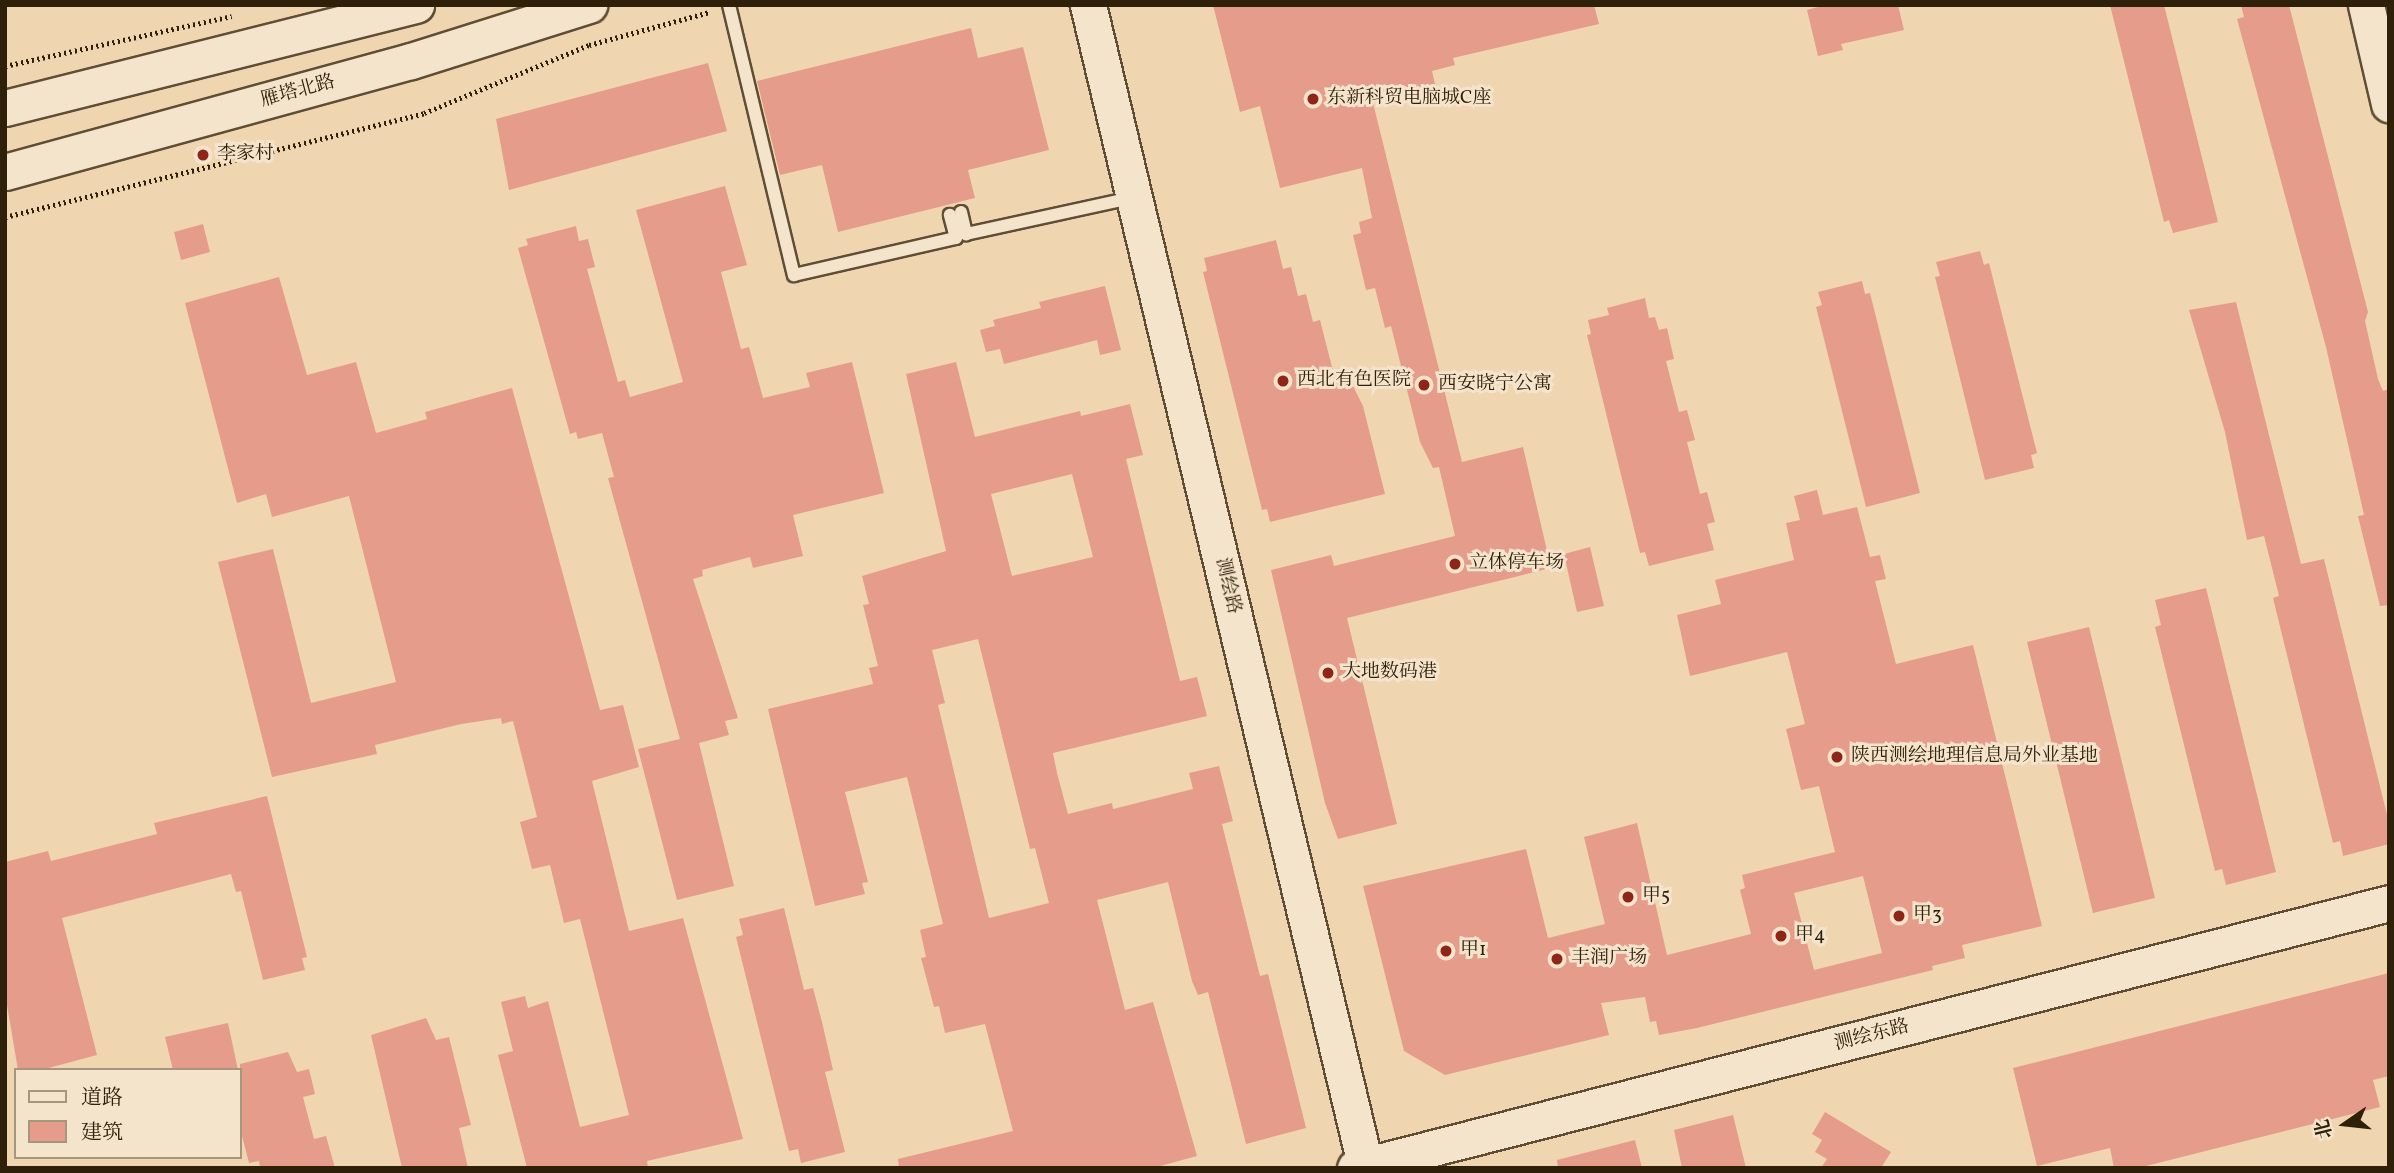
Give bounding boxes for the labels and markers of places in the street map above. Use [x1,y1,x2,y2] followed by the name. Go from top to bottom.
[1327,88,1491,110] place label: 东新科贸电脑城C座
[1305,91,1321,107] marker: 东新科贸电脑城C座
[217,144,274,166] place label: 李家村
[195,147,211,163] marker: 李家村
[1297,370,1411,392] place label: 西北有色医院
[1275,373,1291,389] marker: 西北有色医院
[1438,374,1552,396] place label: 西安晓宁公寓
[1416,377,1432,393] marker: 西安晓宁公寓
[1469,553,1564,575] place label: 立体停车场
[1447,556,1463,572] marker: 立体停车场
[1342,662,1437,684] place label: 大地数码港
[1320,665,1336,681] marker: 大地数码港
[1851,746,2098,768] place label: 陕西测绘地理信息局外业基地
[1829,749,1845,765] marker: 陕西测绘地理信息局外业基地
[1642,886,1670,908] place label: 甲5
[1620,889,1636,905] marker: 甲5
[1913,905,1942,927] place label: 甲3
[1891,908,1907,924] marker: 甲3
[1795,925,1825,947] place label: 甲4
[1773,928,1789,944] marker: 甲4
[1460,940,1486,962] place label: 甲1
[1438,943,1454,959] marker: 甲1
[1571,948,1647,970] place label: 丰润广场
[1549,951,1565,967] marker: 丰润广场

